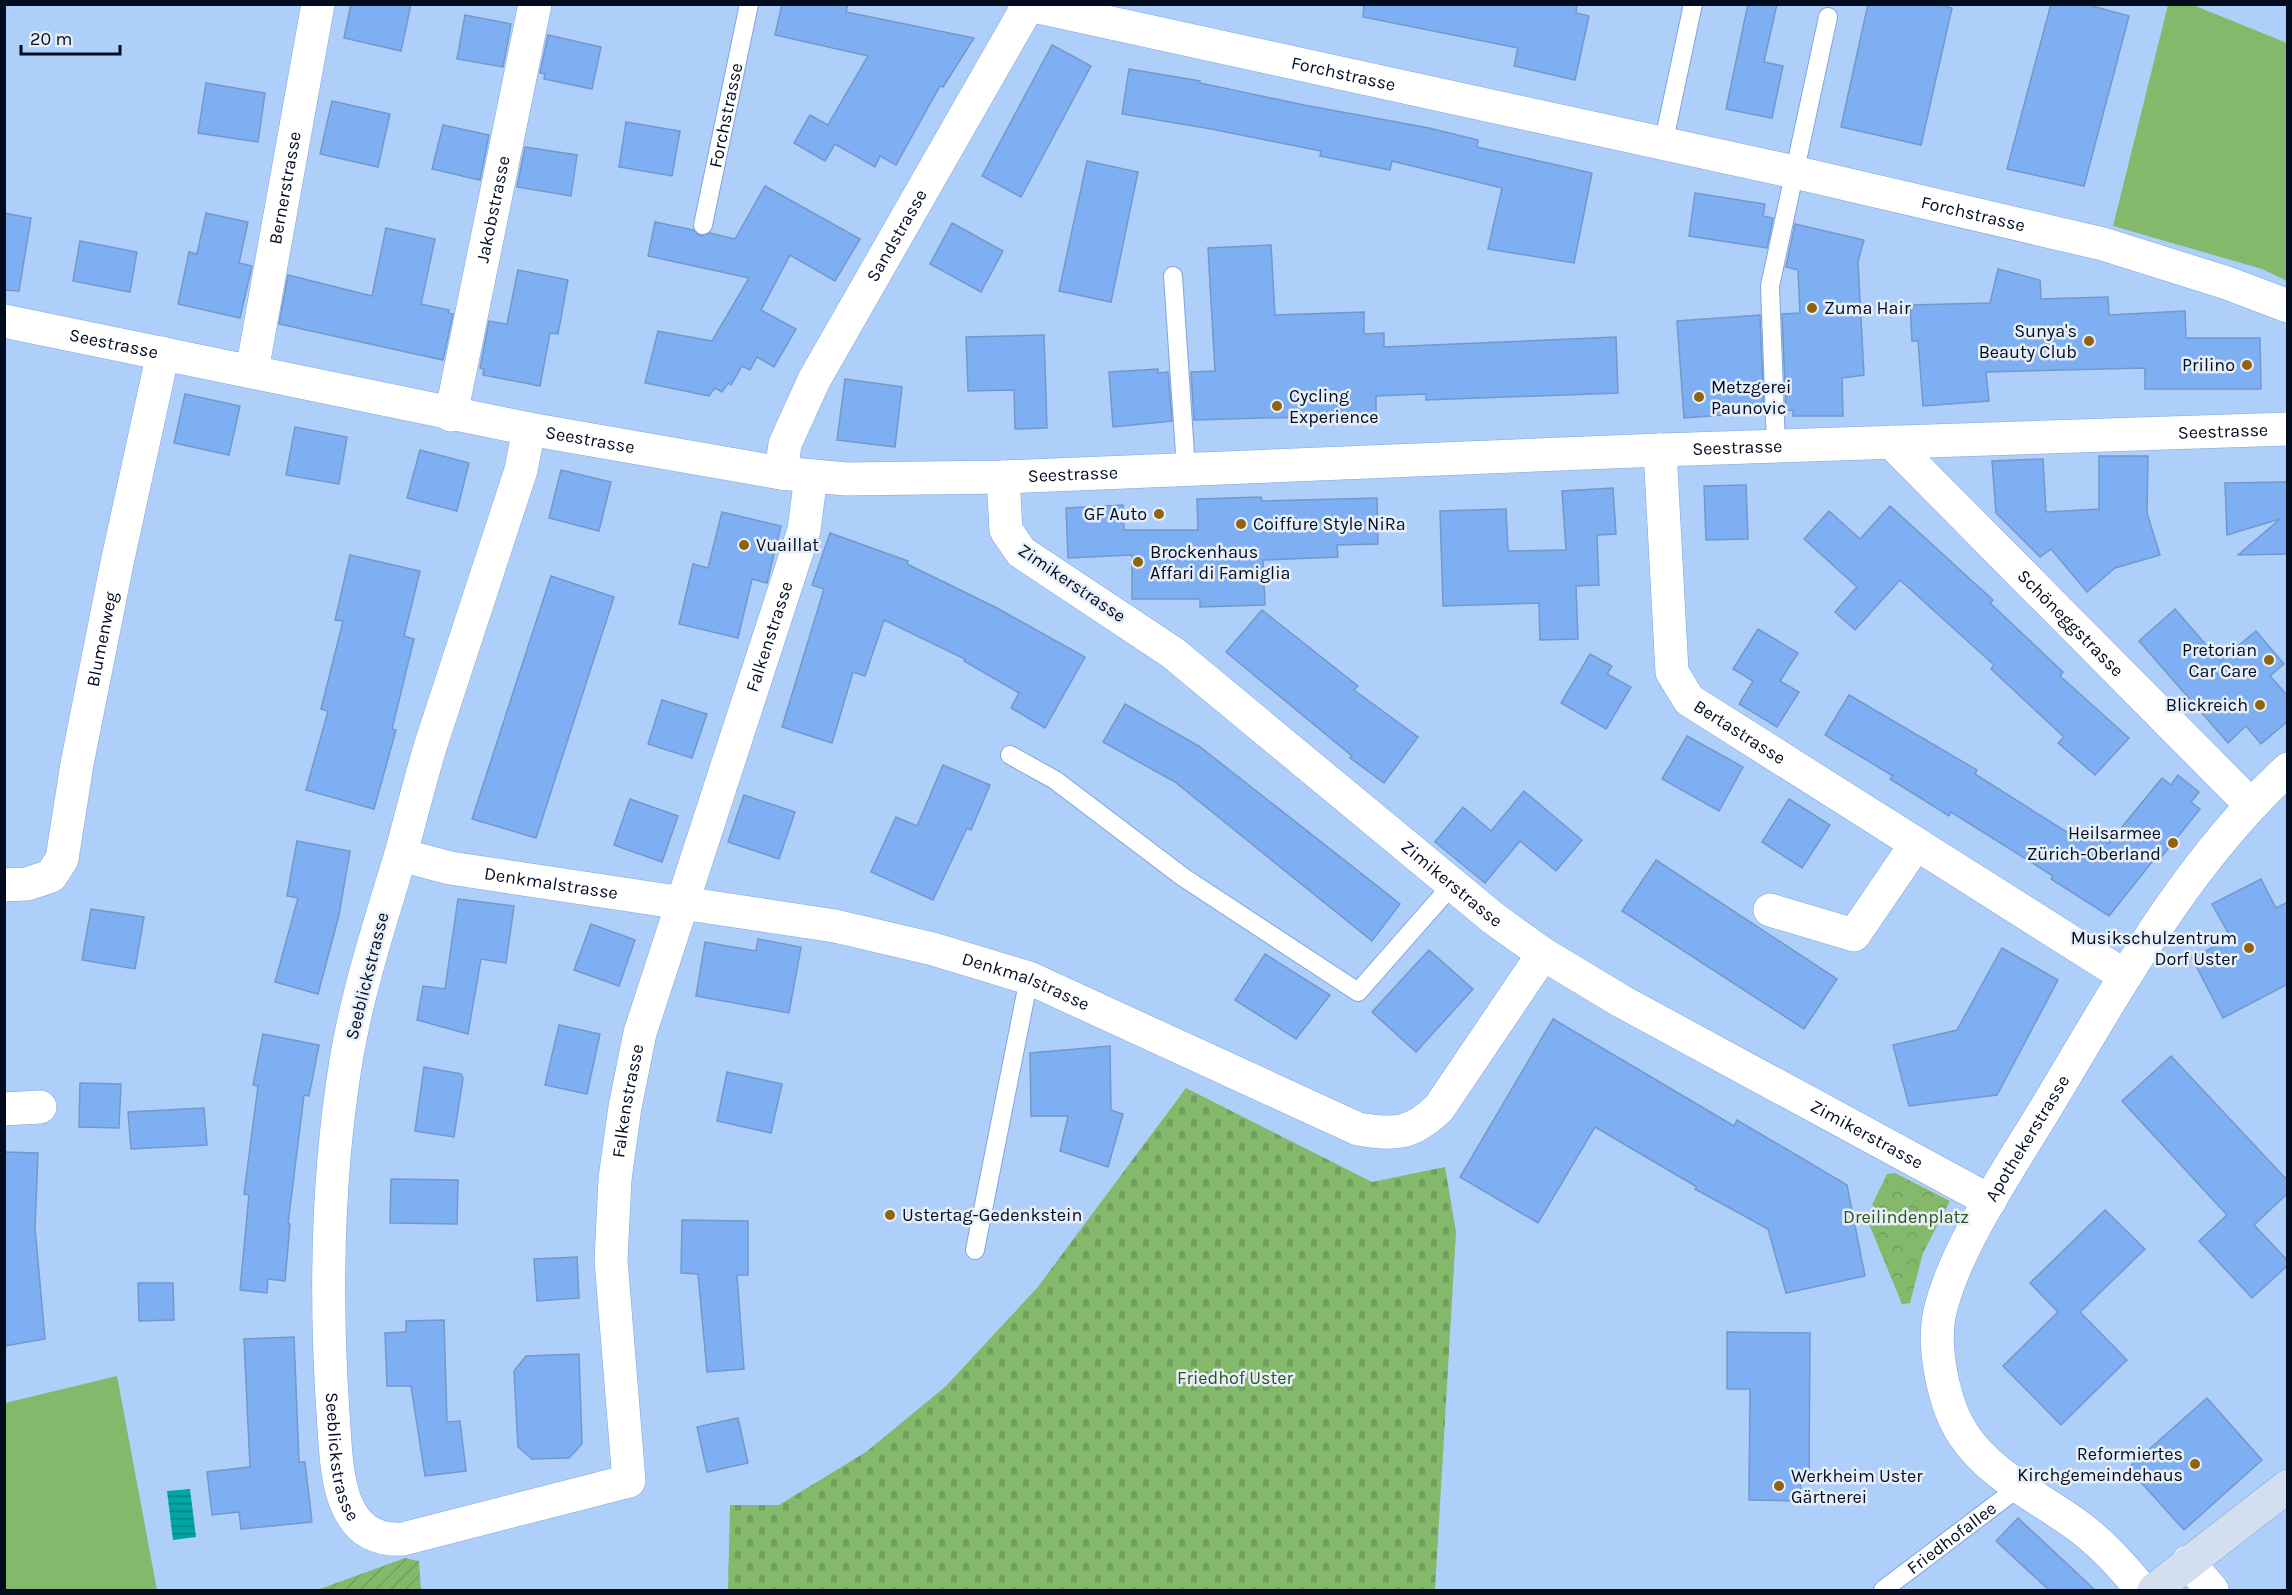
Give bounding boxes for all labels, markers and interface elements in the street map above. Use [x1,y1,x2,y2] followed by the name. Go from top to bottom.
[21,18,120,56] scale bar
[30,28,72,50] text: 20 m
[1289,52,1398,96] street label: Forchstrasse
[704,61,747,170] street label: Forchstrasse
[264,130,306,246] street label: Bernerstrasse
[471,154,515,265] street label: Jakobstrasse
[861,185,932,286] street label: Sandstrasse
[1919,191,2027,237] street label: Forchstrasse
[1824,297,1911,319] place label: Zuma Hair
[1805,301,1819,315] marker: Zuma Hair
[1979,320,2077,363] place label: Sunya's Beauty Club
[67,324,160,363] street label: Seestrasse
[2082,334,2096,348] marker: Sunya's Beauty Club
[2182,354,2235,376] place label: Prilino
[2240,358,2254,372] marker: Prilino
[1711,376,1791,419] place label: Metzgerei Paunovic
[1289,385,1379,428] place label: Cycling Experience
[1692,390,1706,404] marker: Metzgerei Paunovic
[1270,399,1284,413] marker: Cycling Experience
[2178,419,2269,444] street label: Seestrasse
[544,421,636,458] street label: Seestrasse
[1692,435,1783,460] street label: Seestrasse
[1027,461,1118,487] street label: Seestrasse
[1084,503,1147,525] place label: GF Auto
[1152,507,1166,521] marker: GF Auto
[1253,513,1406,535] place label: Coiffure Style NiRa
[1234,517,1248,531] marker: Coiffure Style NiRa
[756,534,819,556] place label: Vuaillat
[737,538,751,552] marker: Vuaillat
[1014,539,1130,627] street label: Zimikerstrasse
[1150,541,1290,584] place label: Brockenhaus Affari di Famiglia
[1131,555,1145,569] marker: Brockenhaus Affari di Famiglia
[2013,565,2128,681] street label: Schöneggstrasse
[741,578,798,695] street label: Falkenstrasse
[82,590,122,689] street label: Blumenweg
[2182,639,2257,682] place label: Pretorian Car Care
[2262,653,2276,667] marker: Pretorian Car Care
[2166,694,2248,716] place label: Blickreich
[1690,695,1790,769] street label: Bertastrasse
[2253,698,2267,712] marker: Blickreich
[2027,822,2161,865] place label: Heilsarmee Zürich-Oberland
[1396,835,1507,932] street label: Zimikerstrasse
[2166,836,2180,850] marker: Heilsarmee Zürich-Oberland
[483,862,619,904] street label: Denkmalstrasse
[341,910,393,1042] street label: Seeblickstrasse
[2071,927,2237,970] place label: Musikschulzentrum Dorf Uster
[2242,941,2256,955] marker: Musikschulzentrum Dorf Uster
[959,947,1093,1015] street label: Denkmalstrasse
[607,1042,649,1159] street label: Falkenstrasse
[1980,1071,2074,1205] street label: Apothekerstrasse
[1807,1095,1927,1174] street label: Zimikerstrasse
[902,1204,1082,1226] place label: Ustertag-Gedenkstein
[1843,1206,1969,1228] park label: Dreilindenplatz
[883,1208,897,1222] marker: Ustertag-Gedenkstein
[1177,1367,1294,1389] park label: Friedhof Uster
[321,1391,364,1525] street label: Seeblickstrasse
[2017,1443,2183,1486] place label: Reformiertes Kirchgemeindehaus
[2188,1457,2202,1471] marker: Reformiertes Kirchgemeindehaus
[1791,1465,1923,1508] place label: Werkheim Uster Gärtnerei
[1772,1479,1786,1493] marker: Werkheim Uster Gärtnerei
[1902,1497,2001,1579] street label: Friedhofallee

